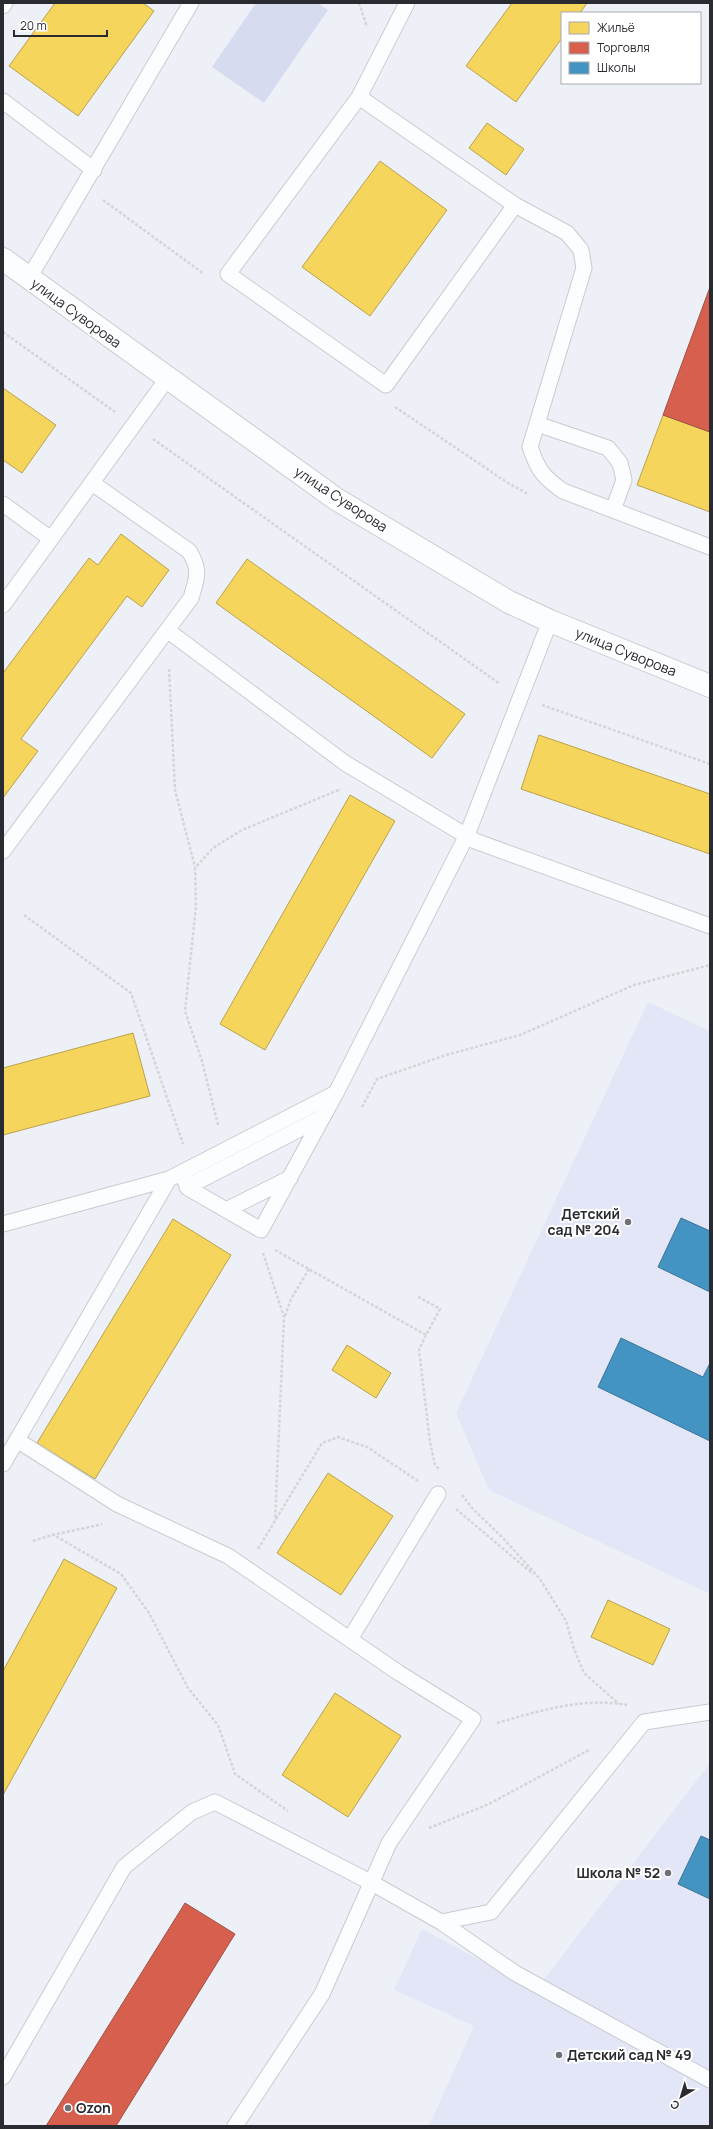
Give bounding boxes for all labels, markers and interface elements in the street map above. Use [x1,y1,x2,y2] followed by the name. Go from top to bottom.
[14,12,107,38] scale bar
[561,12,701,84] legend
[20,17,47,34] text: 20 m
[597,19,635,36] text: Жильё
[597,39,650,56] text: Торговля
[597,59,636,76] text: Школы
[27,273,125,352] street label: улица Суворова
[291,461,391,536] street label: улица Суворова
[573,623,680,680] street label: улица Суворова
[548,1204,620,1239] place label: Детский сад № 204
[623,1217,633,1227] marker: Детский сад № 204
[577,1863,660,1882] place label: Школа № 52
[663,1868,673,1878] marker: Школа № 52
[567,2045,692,2064] place label: Детский сад № 49
[554,2050,564,2060] marker: Детский сад № 49
[661,2077,701,2117] north arrow
[667,2097,682,2114] text: С
[76,2098,111,2117] place label: Ozon
[63,2103,73,2113] marker: Ozon

